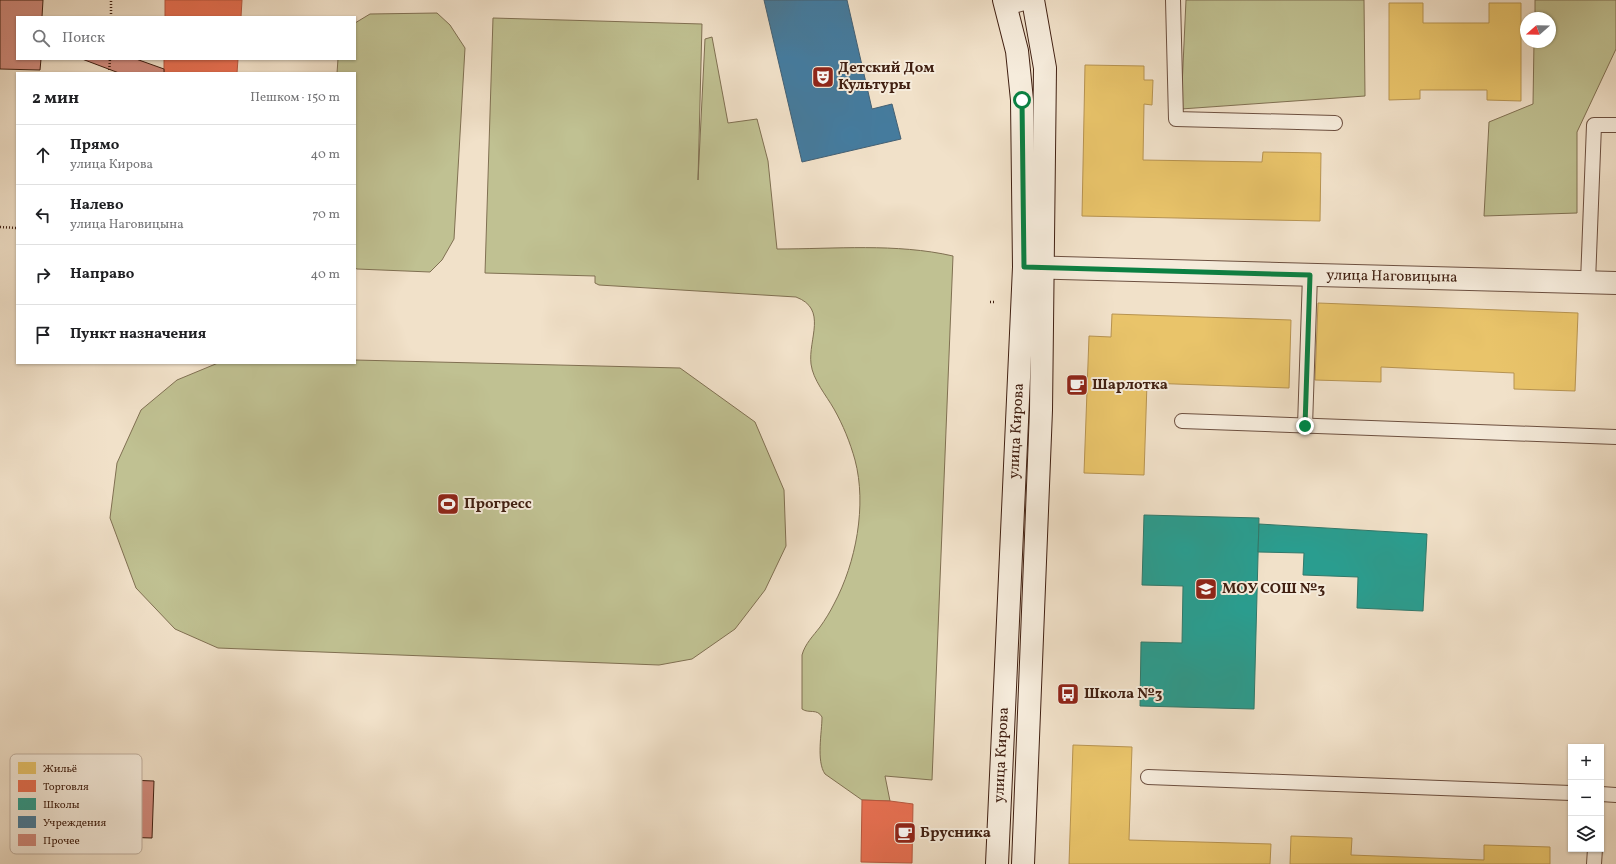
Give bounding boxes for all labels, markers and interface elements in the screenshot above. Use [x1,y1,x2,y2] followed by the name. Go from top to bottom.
[1520,12,1556,48] north arrow
[16,16,356,60] search box
[30,27,52,49] icon: search
[62,28,105,49] text: Поиск
[838,58,934,96] place label: Детский Дом Культуры
[810,64,836,90] theatre icon: Детский Дом Культуры
[32,87,79,110] text: 2 мин
[250,89,340,107] text: Пешком · 150 m
[1013,91,1031,109] route start
[70,135,119,156] text: Прямо
[32,144,54,166] icon: ahead
[311,146,340,164] text: 40 m
[70,156,153,174] text: улица Кирова
[70,195,124,216] text: Налево
[32,204,54,226] icon: left
[312,206,340,224] text: 70 m
[70,216,184,234] text: улица Наговицына
[32,264,54,286] icon: right
[70,264,134,285] text: Направо
[1326,265,1458,289] street label: улица Наговицына
[311,266,340,284] text: 40 m
[32,324,54,346] icon: arrive
[70,324,206,345] text: Пункт назначения
[1064,372,1090,398] cafe icon: Шарлотка
[1092,375,1168,396] place label: Шарлотка
[1004,383,1030,479] street label: улица Кирова
[1296,417,1314,435] route end
[435,491,461,517] sports icon: Прогресс
[464,494,532,515] place label: Прогресс
[1193,576,1219,602] school or university icon: МОУ СОШ №3
[1222,579,1325,600] place label: МОУ СОШ №3
[1055,681,1081,707] bus stop icon: Школа №3
[1084,684,1163,705] place label: Школа №3
[989,707,1015,803] street label: улица Кирова
[1568,744,1604,852] map controls
[1568,744,1604,780] button: +
[10,754,142,854] legend
[43,762,77,777] text: Жильё
[43,780,89,795] text: Торговля
[1568,780,1604,816] button: −
[43,798,80,813] text: Школы
[43,816,106,831] text: Учреждения
[1568,816,1604,852] button: layers
[892,820,918,846] cafe icon: Брусника
[920,823,991,844] place label: Брусника
[43,834,80,849] text: Прочее

